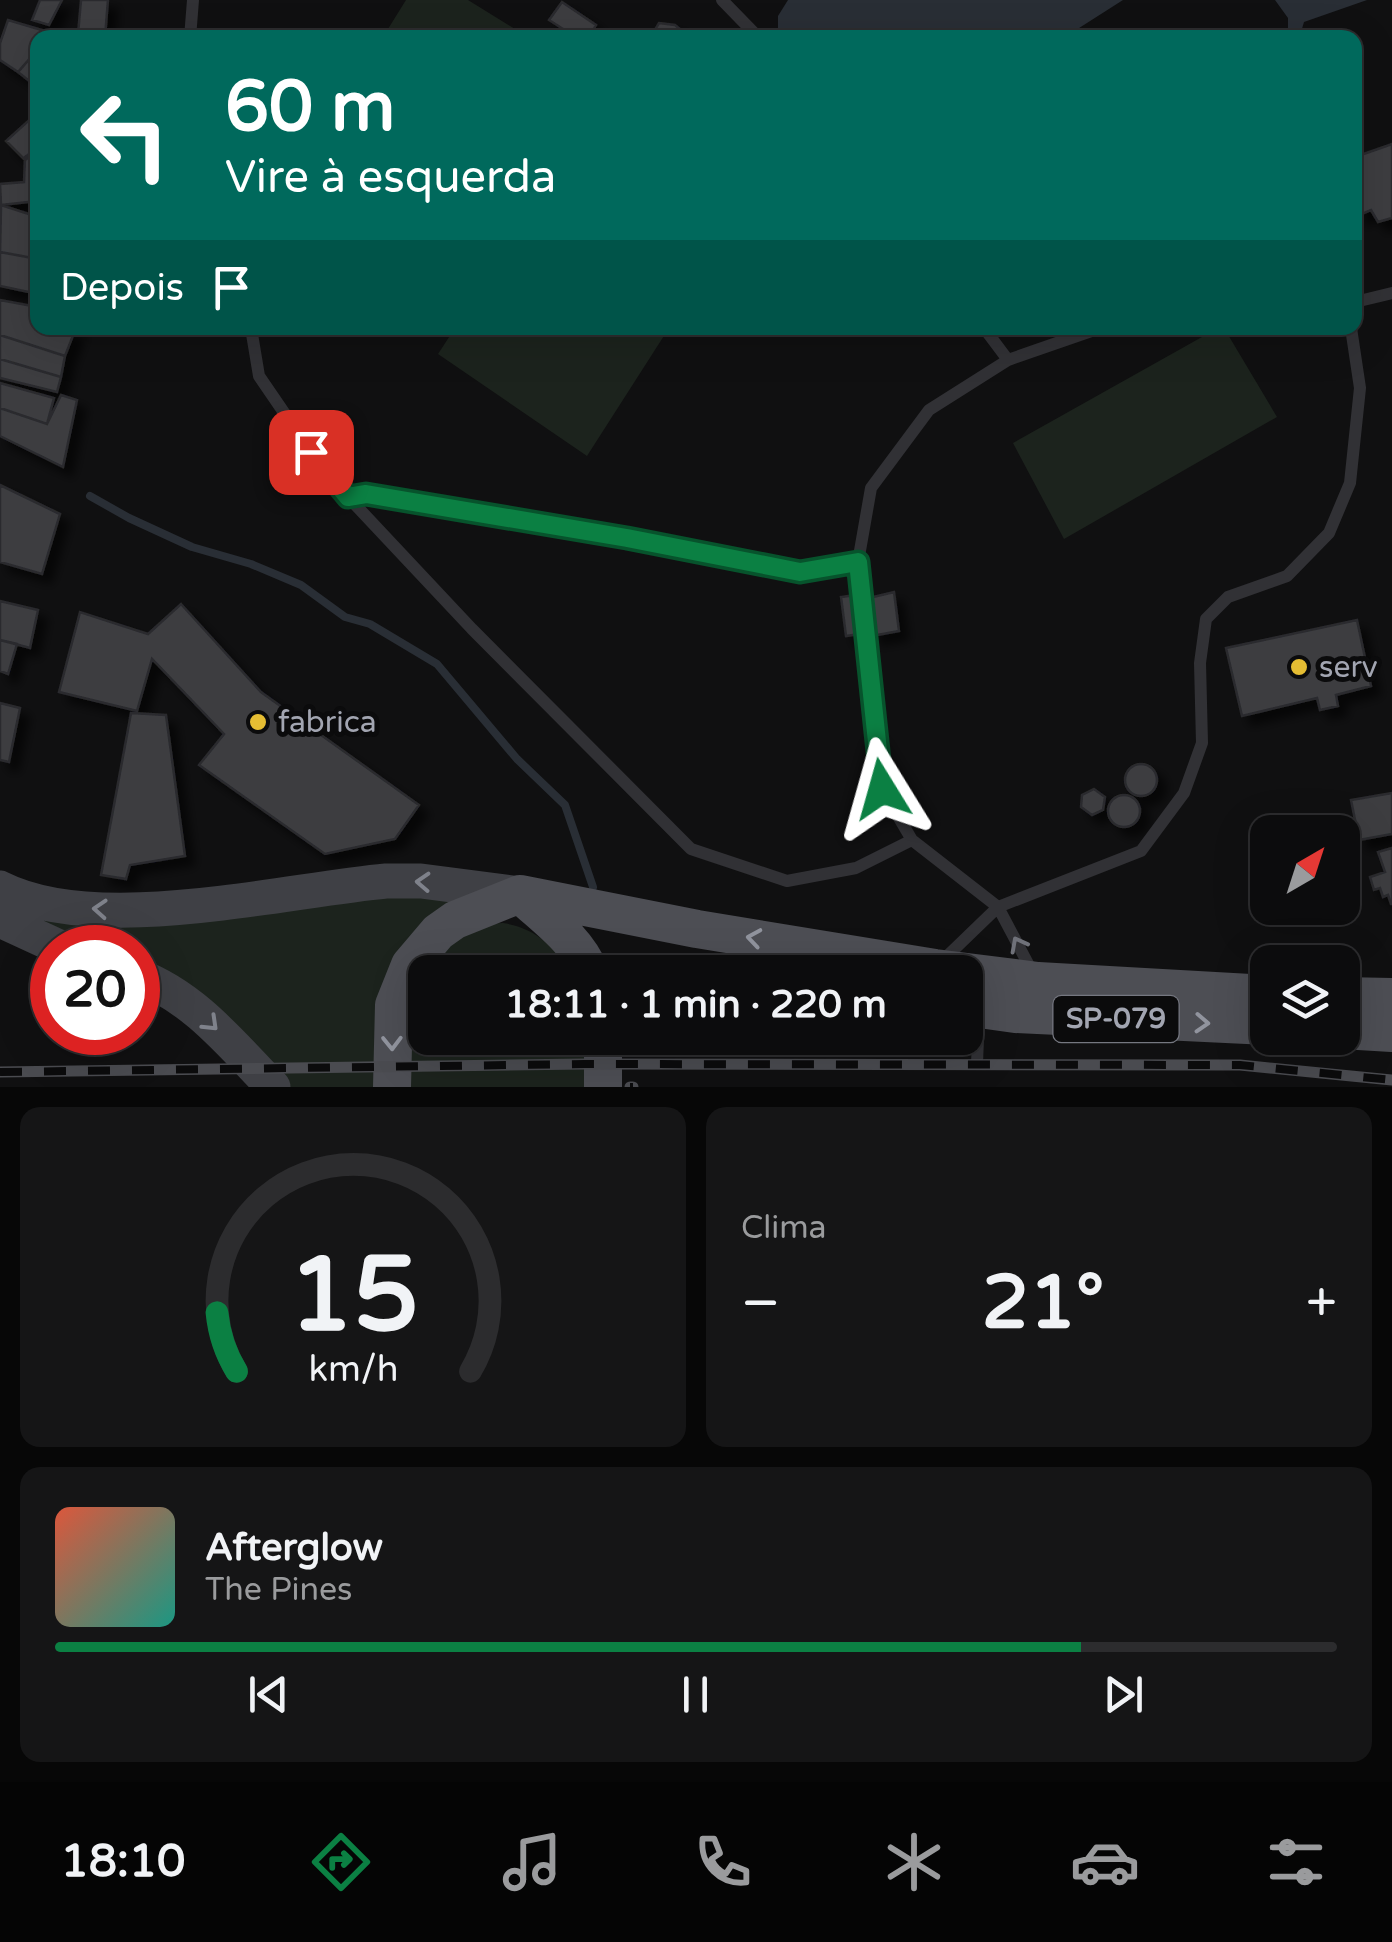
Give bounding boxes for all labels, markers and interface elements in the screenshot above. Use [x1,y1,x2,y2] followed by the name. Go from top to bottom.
[225,66,395,150] text: 60 m
[60,70,190,200] icon: left
[225,151,556,205] text: Vire à esquerda
[204,260,259,315] icon: arrive
[60,265,184,311] text: Depois
[269,410,354,495] pin
[284,425,339,480] icon: arrive
[1319,649,1378,686] place label: serv
[1288,656,1310,678] marker: serv
[278,704,377,741] place label: fabrica
[247,711,269,733] marker: fabrica
[830,737,934,841] position arrow
[1250,815,1360,925] north arrow
[1250,815,1360,1055] map controls
[415,872,431,893] one-way arrow
[92,899,108,920] one-way arrow
[30,925,160,1055] speed limit sign: 20
[745,928,762,949] one-way arrow
[1011,936,1030,955] one-way arrow
[1250,945,1360,1055] button: layers
[504,982,887,1028] text: 18:11 · 1 min · 220 m
[1054,996,1178,1042] road number: SP-079
[200,1012,218,1030] one-way arrow
[1194,1012,1210,1033] one-way arrow
[381,1036,403,1051] one-way arrow
[741,1209,827,1247] text: Clima
[288,1234,418,1359] text: 15
[982,1258,1104,1348] text: 21°
[741,1271,780,1337] text: −
[1306,1271,1337,1337] text: +
[308,1348,398,1391] text: km/h
[205,1525,383,1571] text: Afterglow
[205,1571,352,1609] text: The Pines
[241,1667,296,1722] icon: previous
[668,1667,723,1722] icon: pause
[1096,1667,1151,1722] icon: next
[306,1827,376,1897] icon: directions
[497,1827,567,1897] icon: music
[688,1827,758,1897] icon: phone
[879,1827,949,1897] icon: climate
[1070,1827,1140,1897] icon: car
[1261,1827,1331,1897] icon: filters
[61,1835,185,1889] text: 18:10

